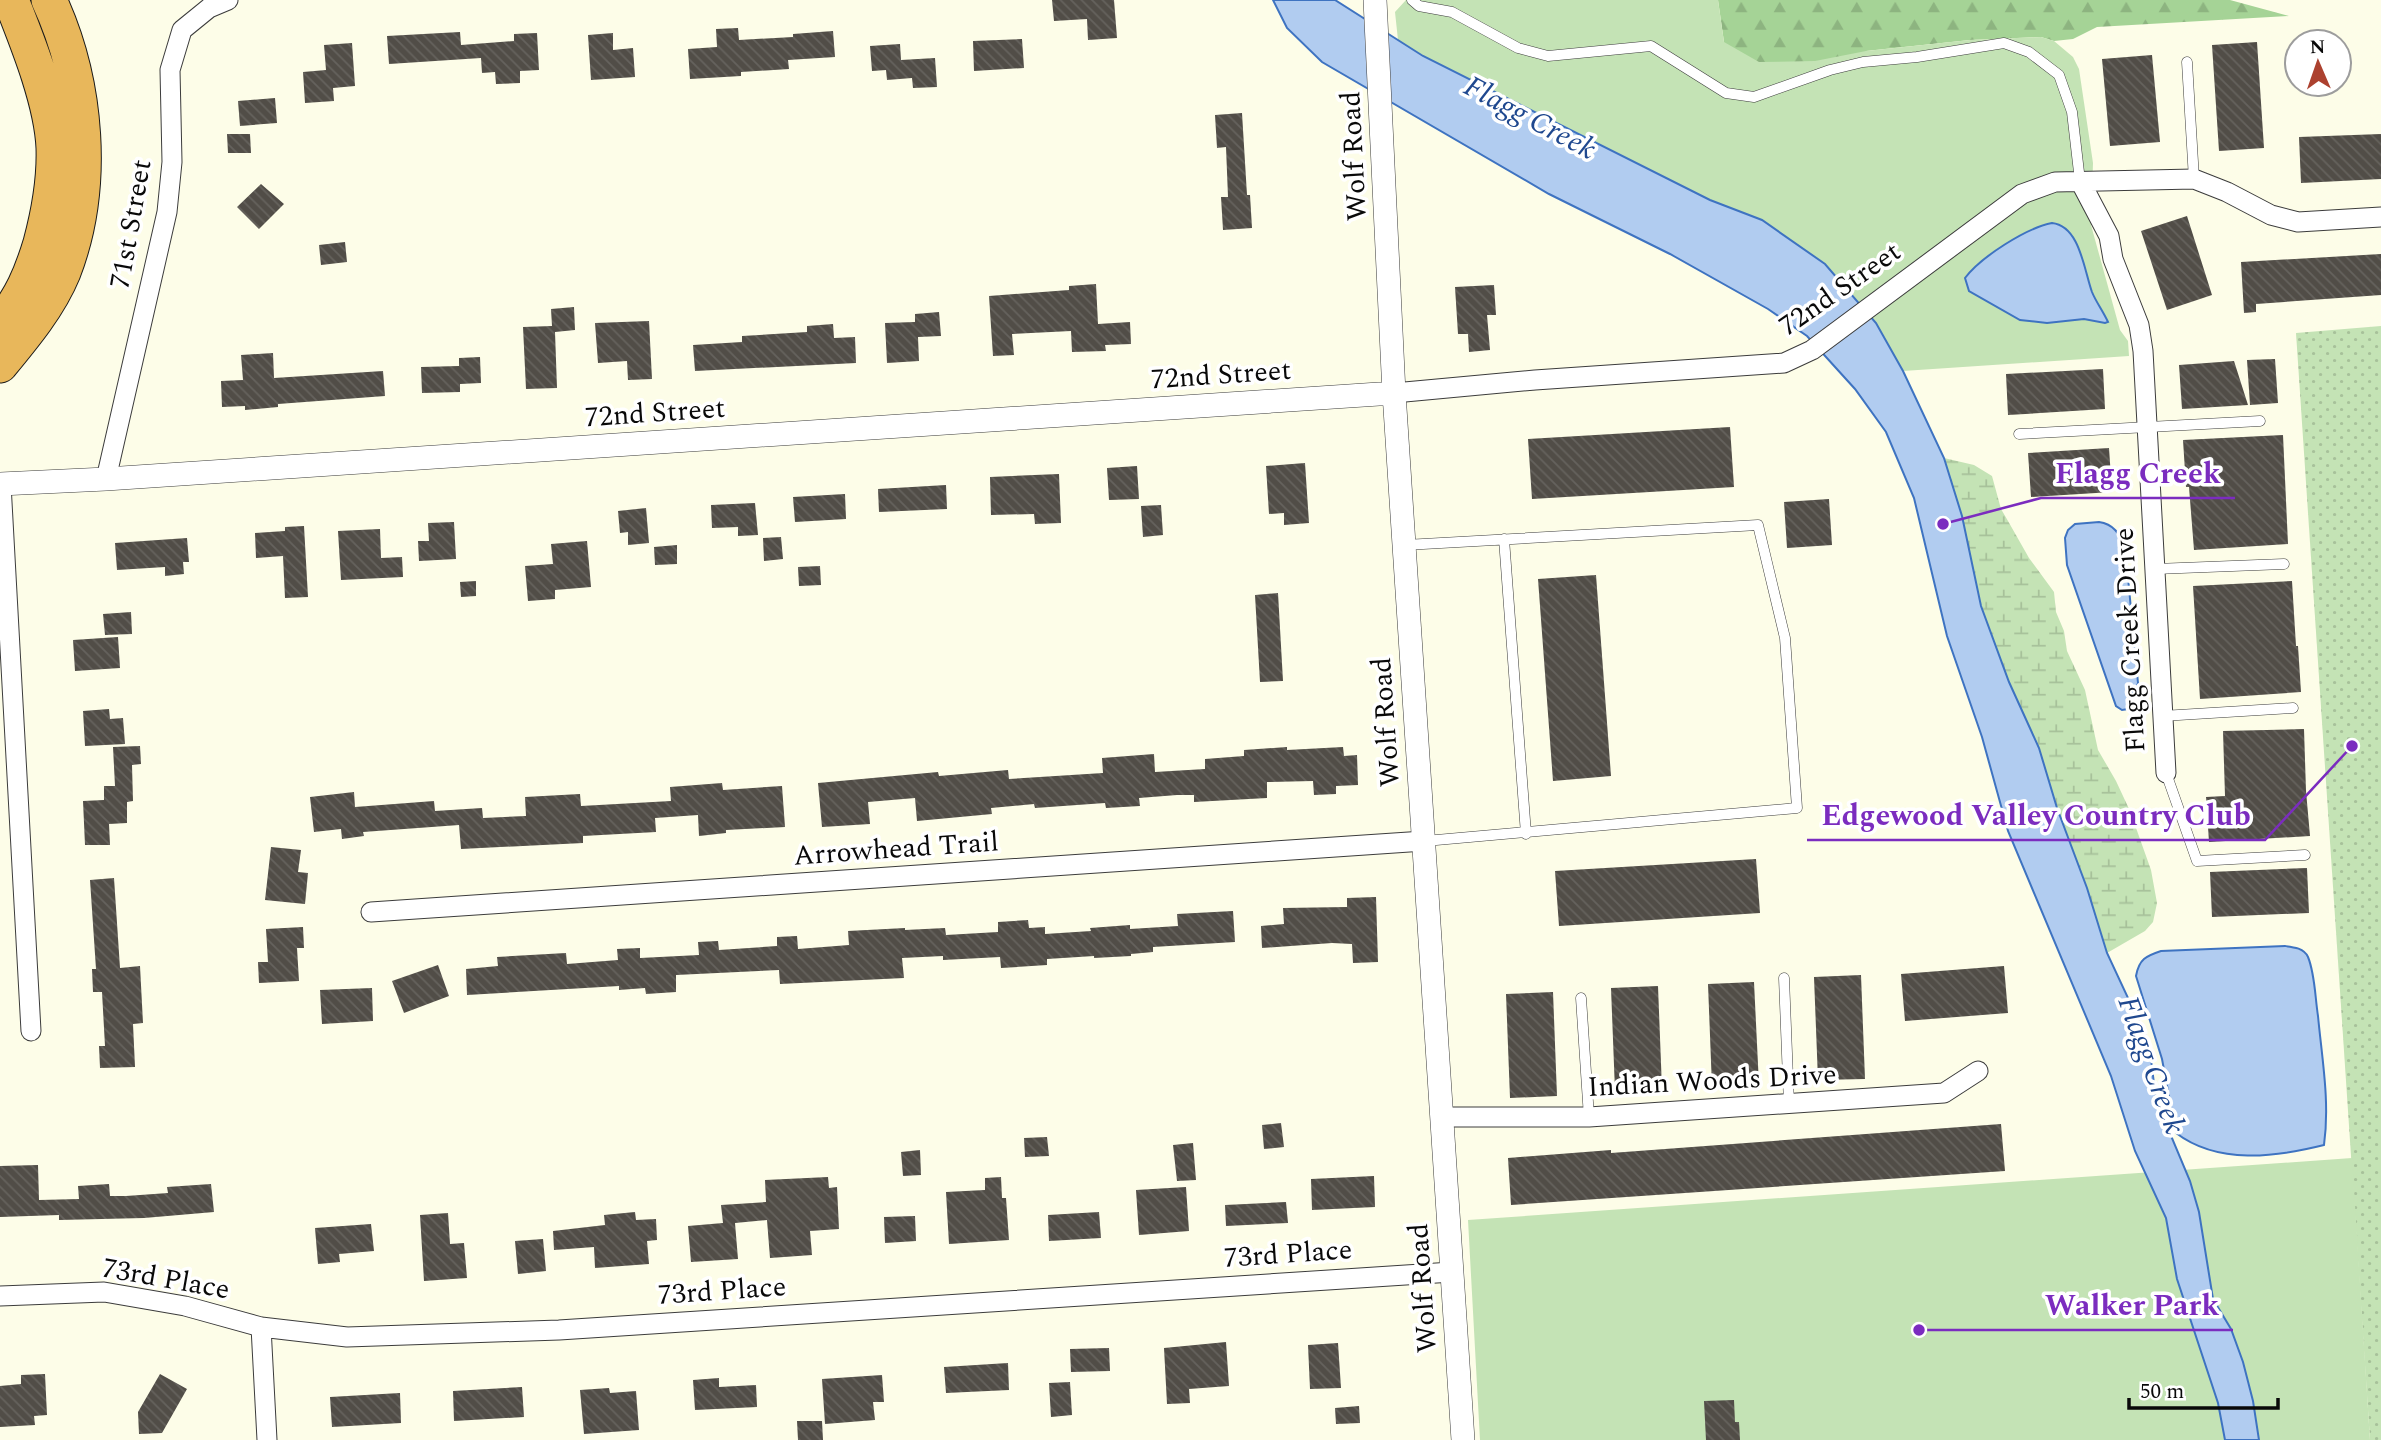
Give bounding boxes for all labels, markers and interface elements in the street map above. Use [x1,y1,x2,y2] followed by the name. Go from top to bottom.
[2283,28,2353,98] north arrow
[2309,33,2326,62] text: N
[1456,64,1604,172] water label: Flagg Creek
[1329,90,1379,222] street label: Wolf Road
[99,156,163,292] street label: 71st Street
[1770,231,1910,347] street label: 72nd Street
[1149,349,1293,401] street label: 72nd Street
[583,387,727,439] street label: 72nd Street
[2041,447,2235,498] callout: Flagg Creek
[2055,451,2221,497] text: Flagg Creek
[2103,526,2157,754] street label: Flagg Creek Drive
[1360,656,1412,788] street label: Wolf Road
[1807,789,2265,840] callout: Edgewood Valley Country Club
[1821,793,2251,839] text: Edgewood Valley Country Club
[792,820,1000,878] street label: Arrowhead Trail
[2105,989,2197,1141] water label: Flagg Creek
[1586,1053,1838,1109] street label: Indian Woods Drive
[1397,1222,1449,1354] street label: Wolf Road
[1222,1228,1354,1280] street label: 73rd Place
[99,1247,233,1311] street label: 73rd Place
[656,1265,788,1317] street label: 73rd Place
[2031,1279,2233,1330] callout: Walker Park
[2045,1283,2219,1329] text: Walker Park
[2129,1366,2278,1410] scale bar
[2140,1376,2184,1408] text: 50 m

